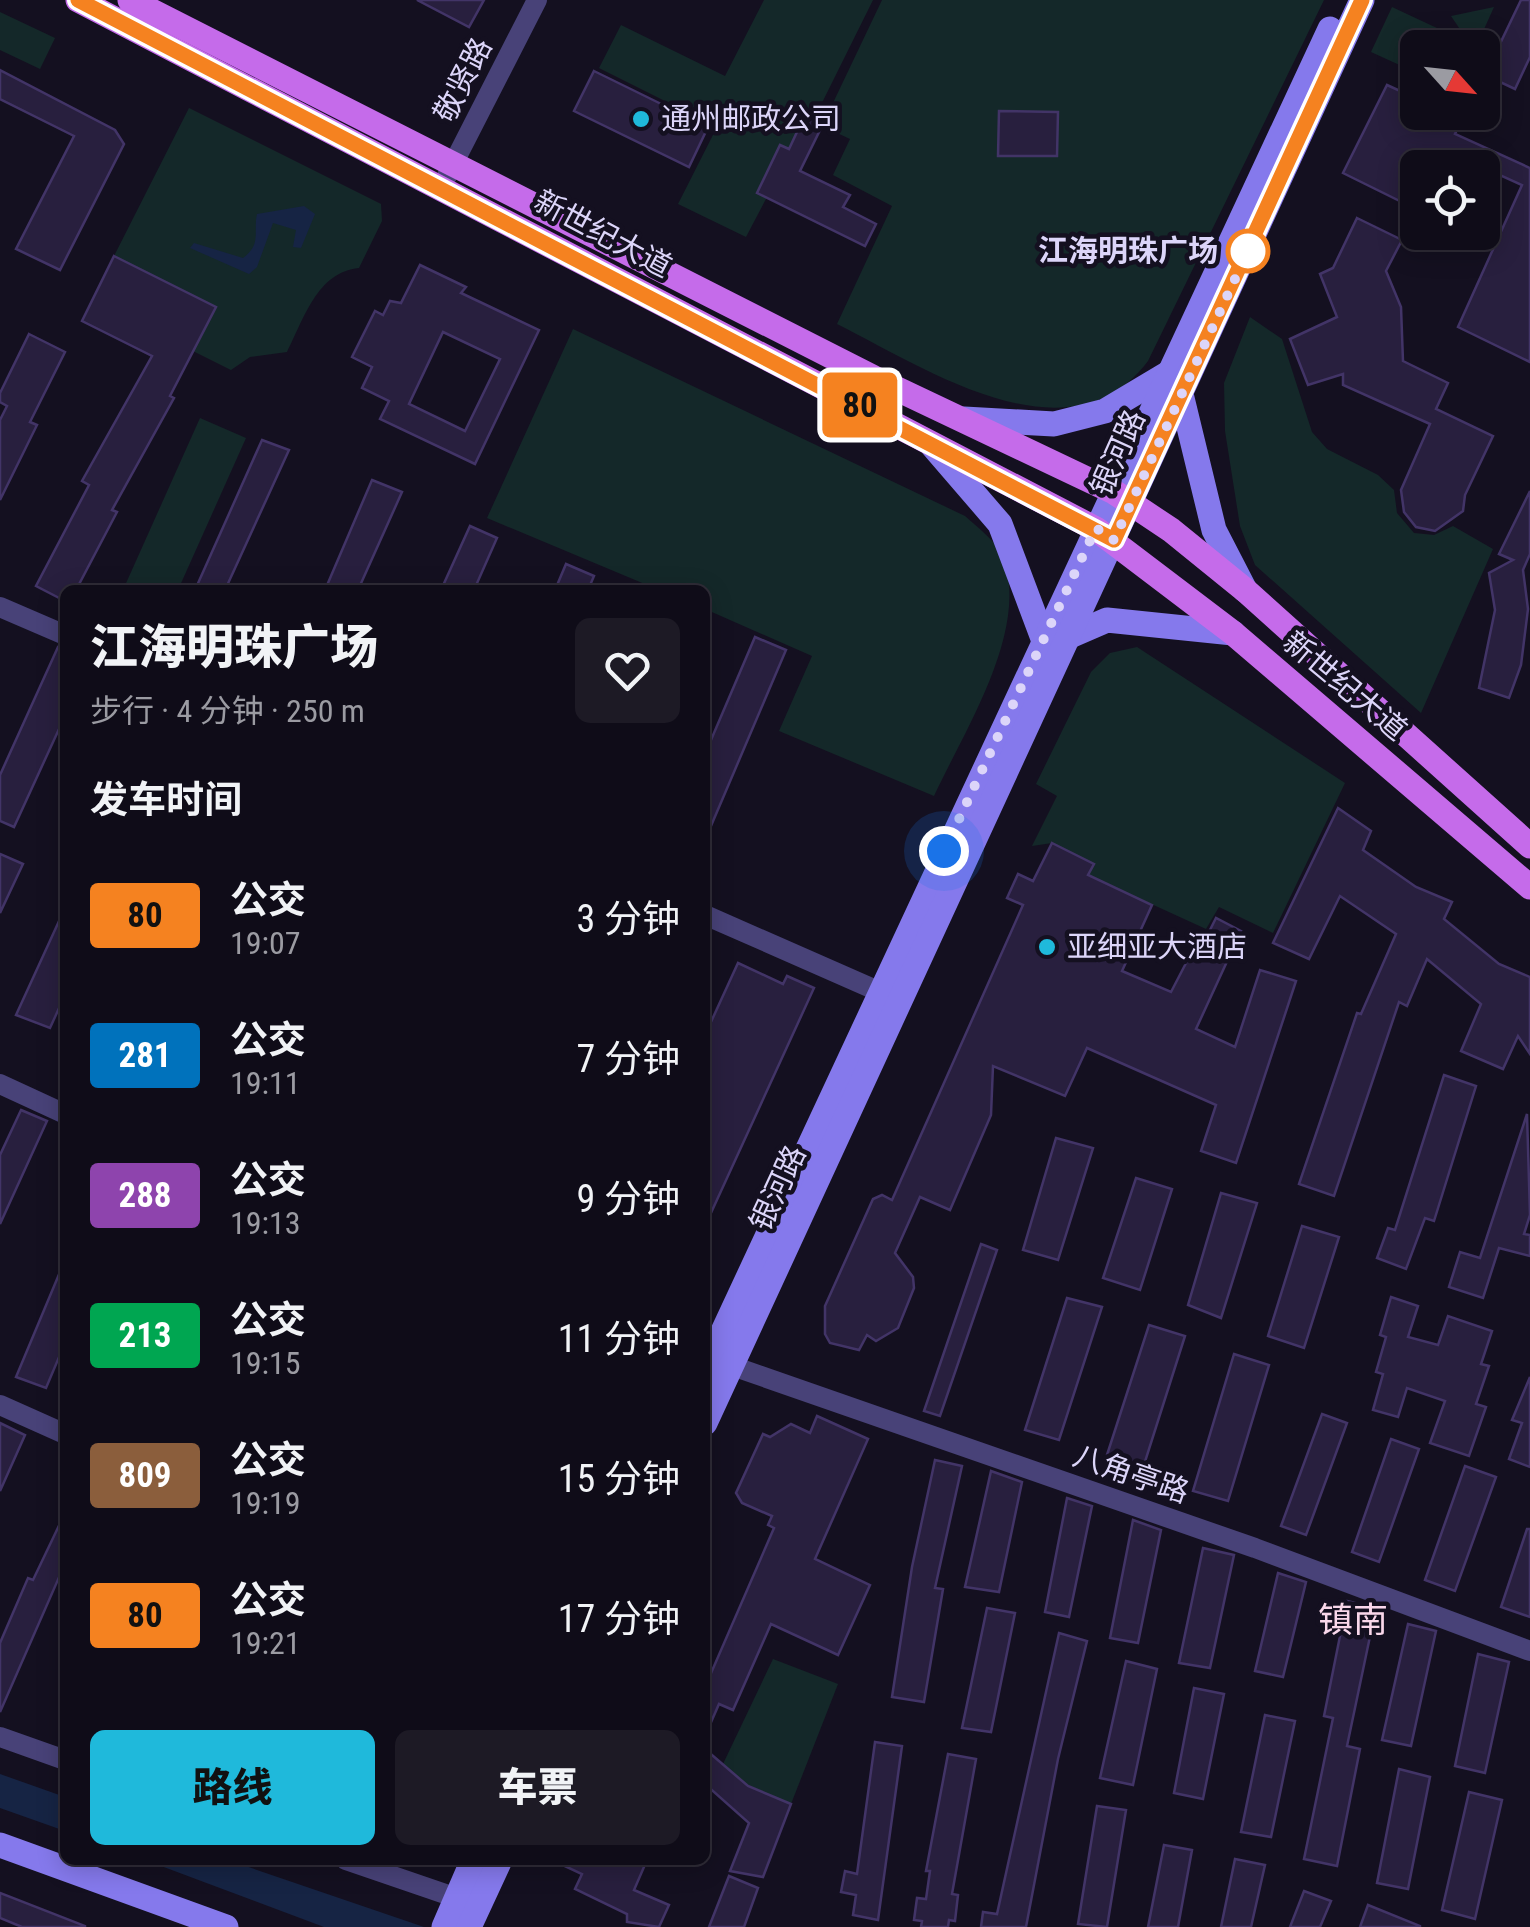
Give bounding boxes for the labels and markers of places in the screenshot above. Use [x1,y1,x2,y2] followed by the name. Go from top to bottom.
[661,101,841,136] place label: 通州邮政公司
[630,108,652,130] marker: 通州邮政公司
[1227,230,1269,272] marker: 江海明珠广场
[1038,233,1218,268] place label: 江海明珠广场
[1067,929,1247,964] place label: 亚细亚大酒店
[1036,936,1058,958] marker: 亚细亚大酒店

